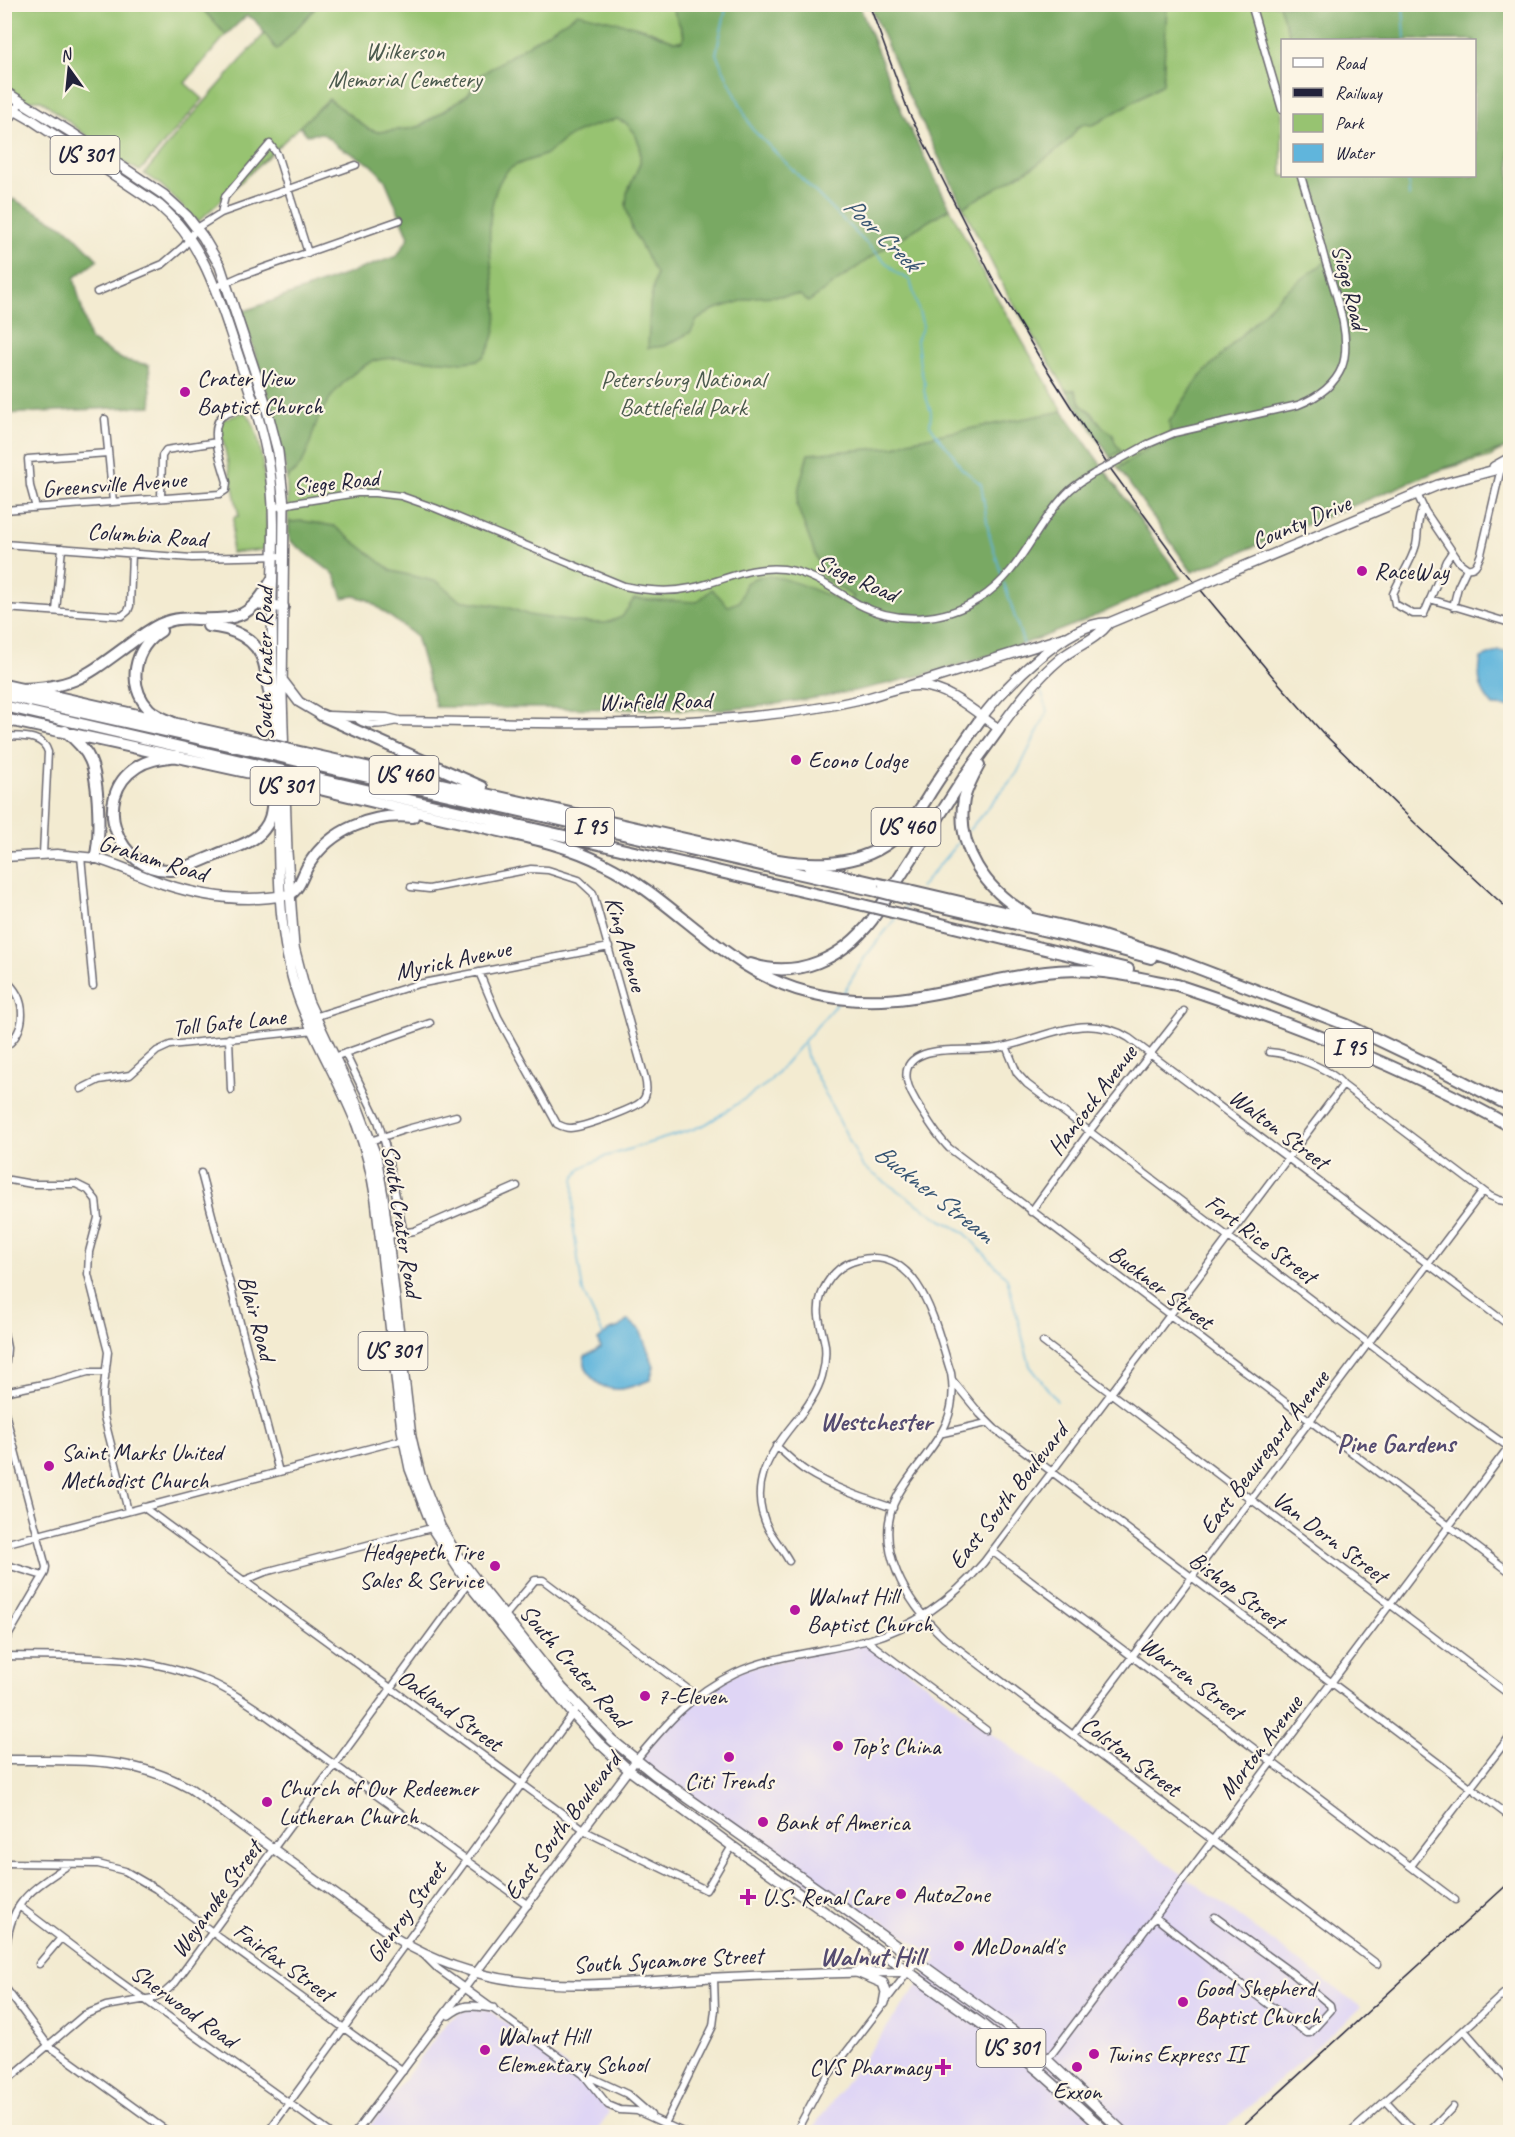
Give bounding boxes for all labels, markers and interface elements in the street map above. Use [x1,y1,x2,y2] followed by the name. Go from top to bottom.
[328,36,484,94] park label: Wilkerson Memorial Cemetery
[39,39,99,99] north arrow
[1281,39,1476,177] legend
[58,44,76,66] text: N
[1335,52,1368,74] text: Road
[1335,82,1383,104] text: Railway
[1335,112,1365,134] text: Park
[50,136,119,174] road number: US 301
[1335,142,1376,164] text: Water
[837,190,931,282] water label: Poor Creek
[1325,242,1376,336] street label: Siege Road
[197,363,324,421] place label: Crater View Baptist Church
[601,364,769,422] park label: Petersburg National Battlefield Park
[178,385,192,399] marker: Crater View Baptist Church
[292,462,384,501] street label: Siege Road
[41,464,189,504] street label: Greensville Avenue
[1247,487,1357,556] street label: County Drive
[87,516,211,554] street label: Columbia Road
[812,547,906,611] street label: Siege Road
[1374,556,1451,586] place label: RaceWay
[1355,564,1369,578] marker: RaceWay
[249,583,279,741] street label: South Crater Road
[599,685,715,717] street label: Winfield Road
[808,745,909,775] place label: Econo Lodge
[789,753,803,767] marker: Econo Lodge
[370,756,438,794] road number: US 460
[250,767,320,805] road number: US 301
[566,808,614,846] road number: I 95
[872,808,940,846] road number: US 460
[95,827,214,890] street label: Graham Road
[598,893,654,997] street label: King Avenue
[393,933,516,987] street label: Myrick Avenue
[171,1001,289,1043] street label: Toll Gate Lane
[1325,1029,1373,1067] road number: I 95
[1041,1037,1145,1161] street label: Hancock Avenue
[1223,1082,1337,1178] street label: Walton Street
[868,1136,1002,1251] water label: Buckner Stream
[375,1143,429,1303] street label: South Crater Road
[1199,1187,1325,1292] street label: Fort Rice Street
[1103,1238,1221,1337] street label: Buckner Street
[231,1272,284,1367] street label: Blair Road
[358,1332,428,1370] road number: US 301
[1192,1362,1337,1540] street label: East Beauregard Avenue
[820,1405,935,1438] district label: Westchester
[942,1414,1077,1575] street label: East South Boulevard
[1337,1427,1458,1460] district label: Pine Gardens
[61,1437,226,1495] place label: Saint Marks United Methodist Church
[42,1459,56,1473] marker: Saint Marks United Methodist Church
[1266,1484,1396,1592] street label: Van Dorn Street
[359,1537,485,1595] place label: Hedgepeth Tire Sales & Service
[1183,1544,1293,1637] street label: Bishop Street
[488,1559,502,1573] marker: Hedgepeth Tire Sales & Service
[807,1581,934,1639] place label: Walnut Hill Baptist Church
[513,1598,639,1737] street label: South Crater Road
[788,1603,802,1617] marker: Walnut Hill Baptist Church
[1134,1629,1252,1728] street label: Warren Street
[392,1662,510,1759] street label: Oakland Street
[657,1681,728,1711] place label: 7-Eleven
[1211,1687,1310,1805] street label: Morton Avenue
[638,1689,652,1703] marker: 7-Eleven
[1075,1709,1188,1804] street label: Colston Street
[850,1731,942,1761] place label: Top’s China
[831,1739,845,1753] marker: Top’s China
[497,1743,629,1906] street label: East South Boulevard
[722,1750,736,1764] marker: Citi Trends
[685,1766,775,1796] place label: Citi Trends
[279,1773,480,1831] place label: Church of Our Redeemer Lutheran Church
[260,1795,274,1809] marker: Church of Our Redeemer Lutheran Church
[775,1807,911,1837] place label: Bank of America
[756,1815,770,1829] marker: Bank of America
[164,1832,270,1963] street label: Weyanoke Street
[359,1854,454,1968] street label: Glenroy Street
[913,1879,992,1909] place label: AutoZone
[762,1882,891,1912] place label: U.S. Renal Care
[894,1887,908,1901] marker: AutoZone
[739,1888,757,1906] marker: U.S. Renal Care
[228,1915,343,2010] street label: Fairfax Street
[971,1931,1067,1961] place label: McDonald's
[820,1939,929,1973] district label: Walnut Hill
[952,1939,966,1953] marker: McDonald's
[572,1940,767,1980] street label: South Sycamore Street
[125,1957,246,2057] street label: Sherwood Road
[1195,1973,1322,2031] place label: Good Shepherd Baptist Church
[1176,1995,1190,2009] marker: Good Shepherd Baptist Church
[497,2021,651,2079] place label: Walnut Hill Elementary School
[976,2029,1046,2067] road number: US 301
[1106,2039,1250,2069] place label: Twins Express II
[478,2043,492,2057] marker: Walnut Hill Elementary School
[1087,2047,1101,2061] marker: Twins Express II
[809,2052,933,2082] place label: CVS Pharmacy
[936,2060,950,2074] marker: CVS Pharmacy
[1070,2060,1084,2074] marker: Exxon
[1053,2076,1103,2106] place label: Exxon

